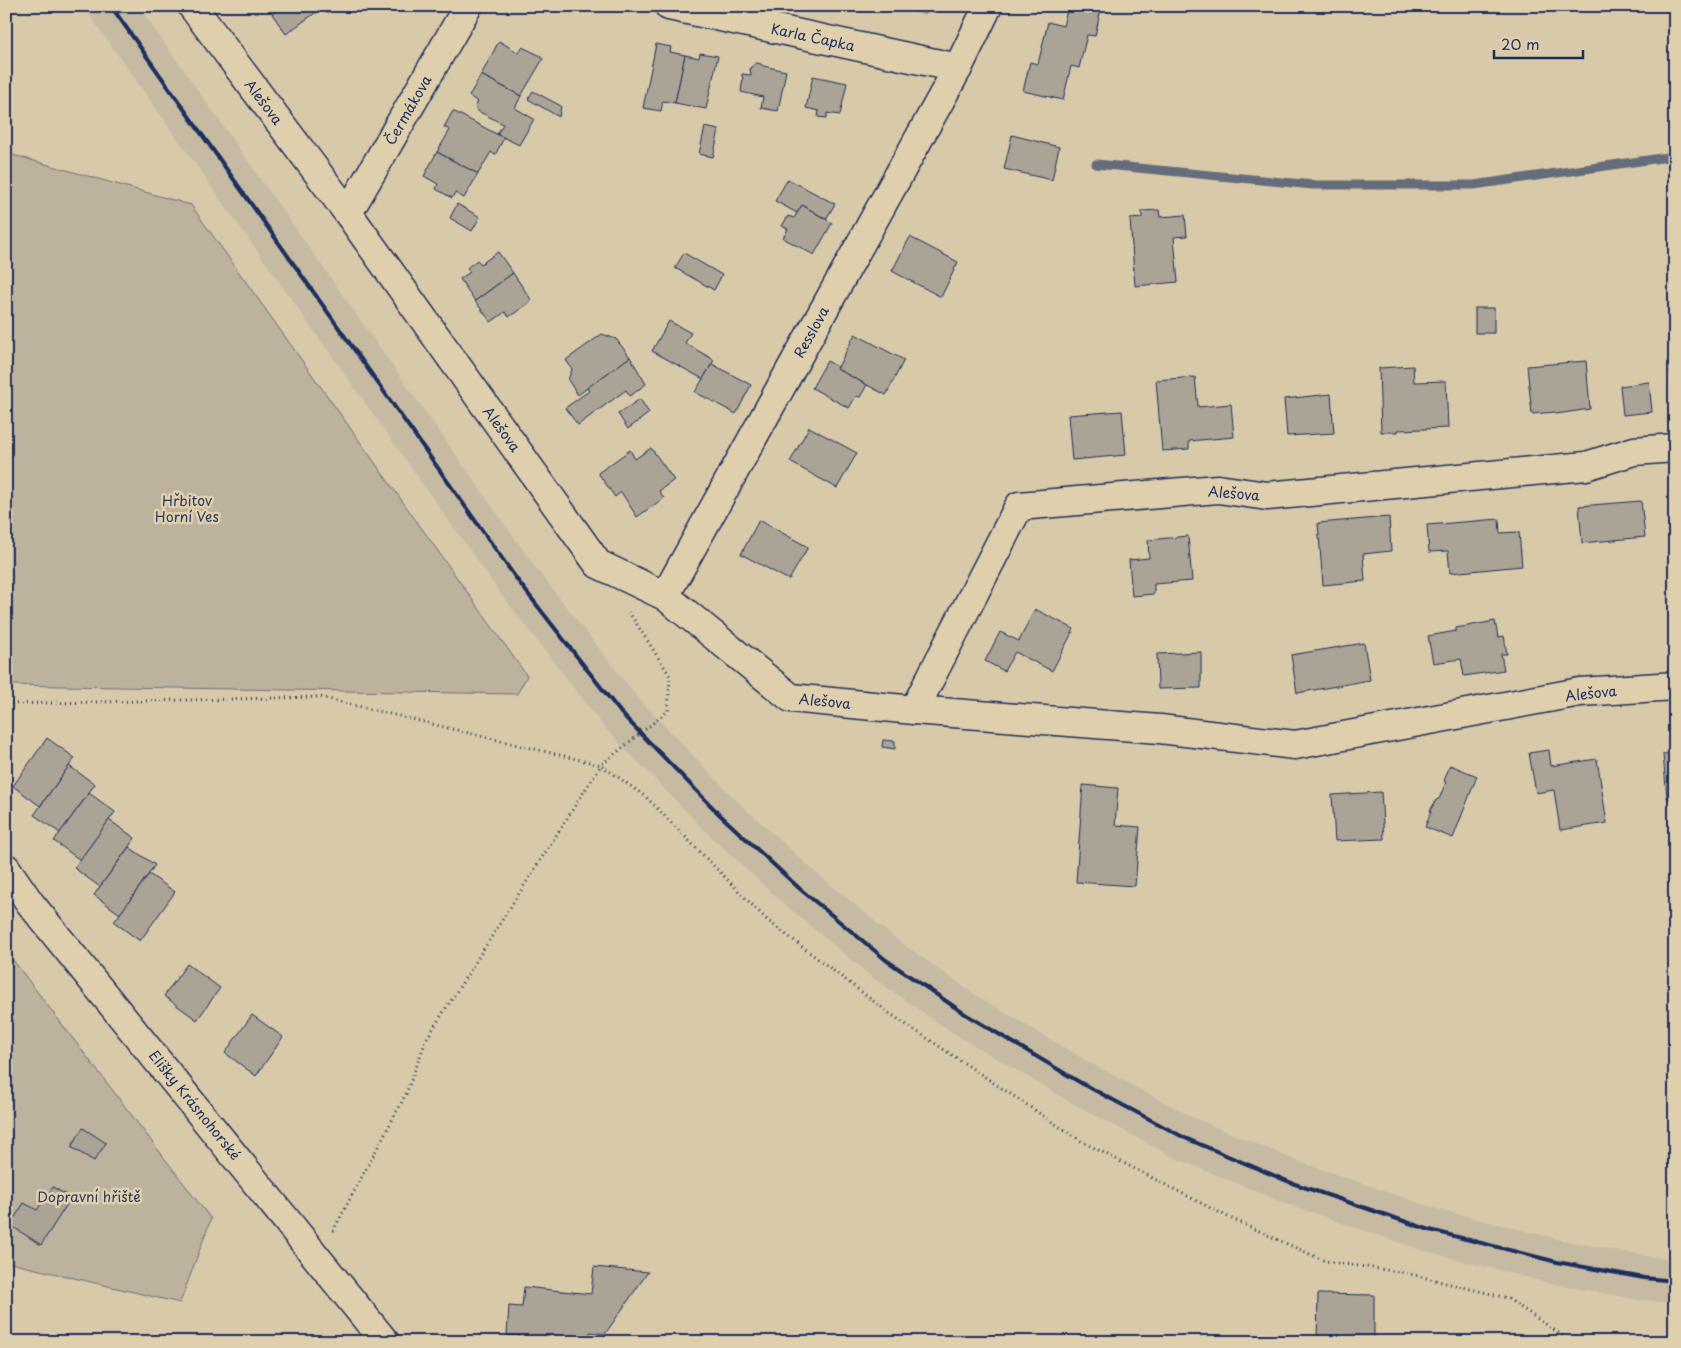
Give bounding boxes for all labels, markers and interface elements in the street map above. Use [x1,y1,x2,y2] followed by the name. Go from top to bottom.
[769,18,857,56] street label: Karla Čapka
[1494,28,1582,60] scale bar
[1501,32,1540,55] text: 20 m
[380,71,437,149] street label: Čermákova
[240,75,288,129] street label: Alešova
[788,302,834,362] street label: Resslova
[478,402,526,457] street label: Alešova
[1207,480,1261,506] street label: Alešova
[155,490,219,527] park label: Hřbitov Horní Ves
[1564,680,1618,706] street label: Alešova
[798,688,852,714] street label: Alešova
[144,1046,246,1164] street label: Elišky Krásnohorské
[37,1186,141,1207] park label: Dopravní hřiště

